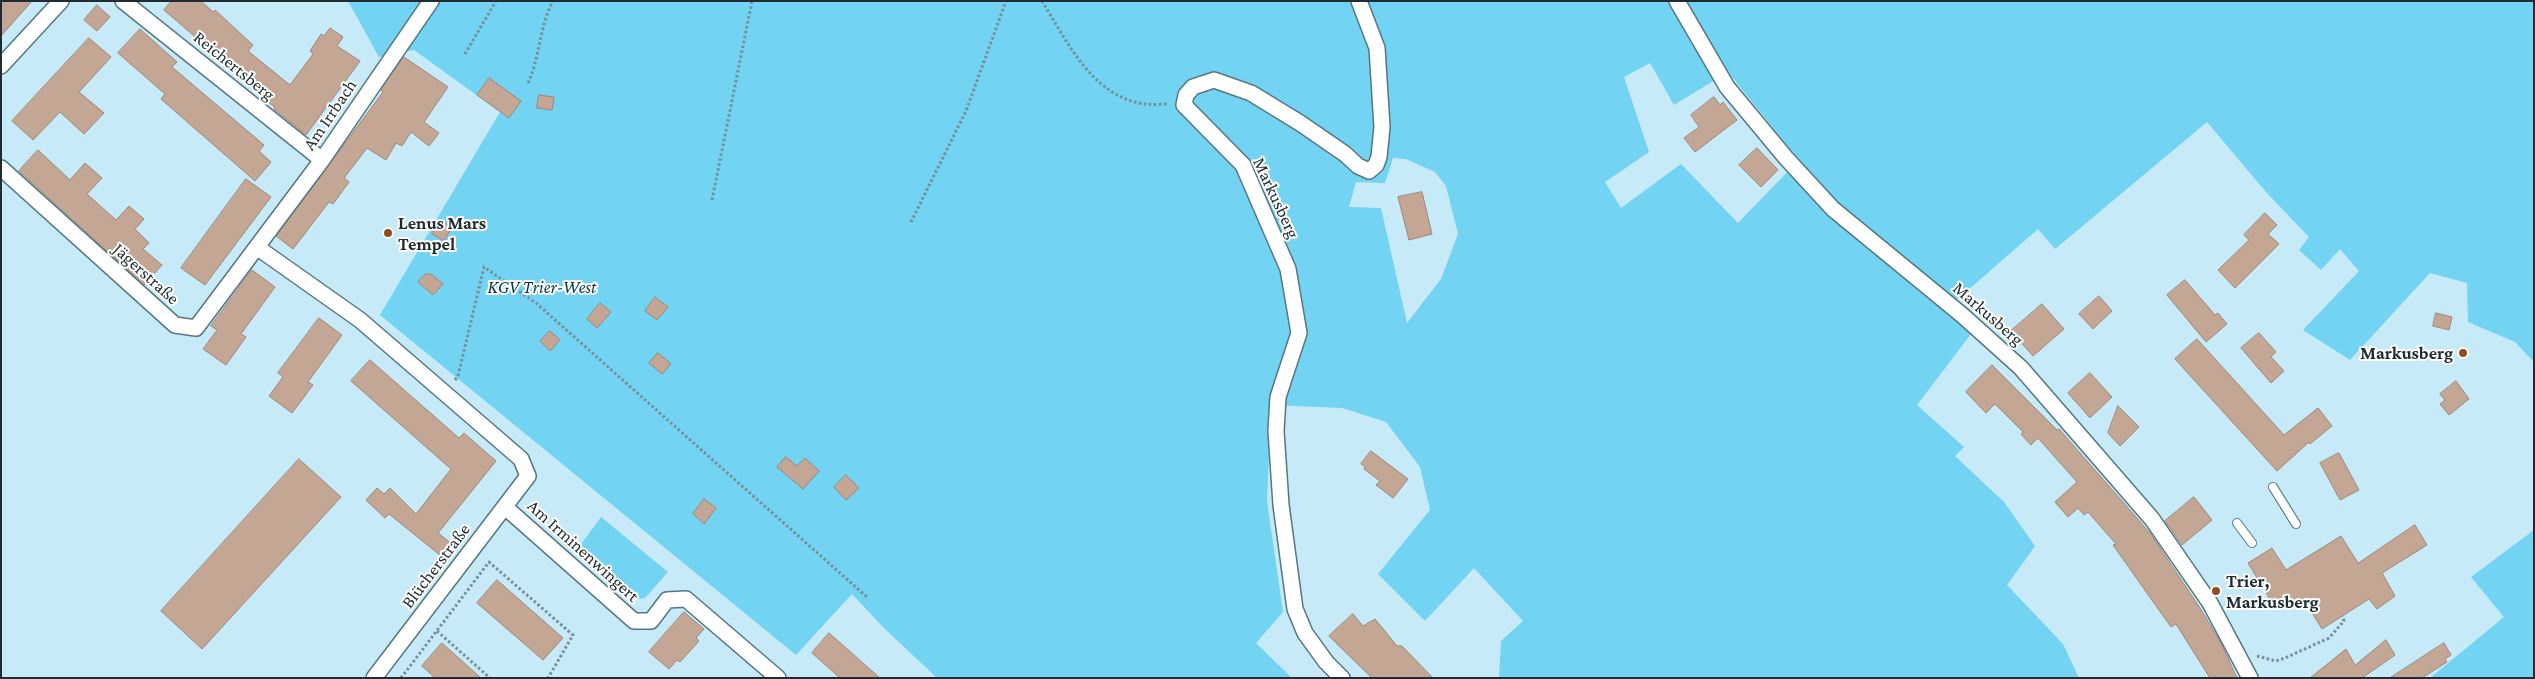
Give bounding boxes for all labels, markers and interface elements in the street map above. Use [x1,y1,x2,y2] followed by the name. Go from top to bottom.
[189,27,279,105] street label: Reichertsberg
[298,75,362,155] street label: Am Irrbach
[1248,154,1304,242] street label: Markusberg
[398,212,486,254] place label: Lenus Mars Tempel
[382,227,394,239] marker: Lenus Mars Tempel
[108,239,184,309] street label: Jägerstraße
[488,276,596,298] park label: KGV Trier-West
[1948,277,2028,351] street label: Markusberg
[2360,342,2453,364] place label: Markusberg
[2457,347,2469,359] marker: Markusberg
[523,495,643,607] street label: Am Irminenwingert
[397,519,475,613] street label: Blücherstraße
[2226,570,2319,612] place label: Trier, Markusberg
[2210,585,2222,597] marker: Trier, Markusberg

